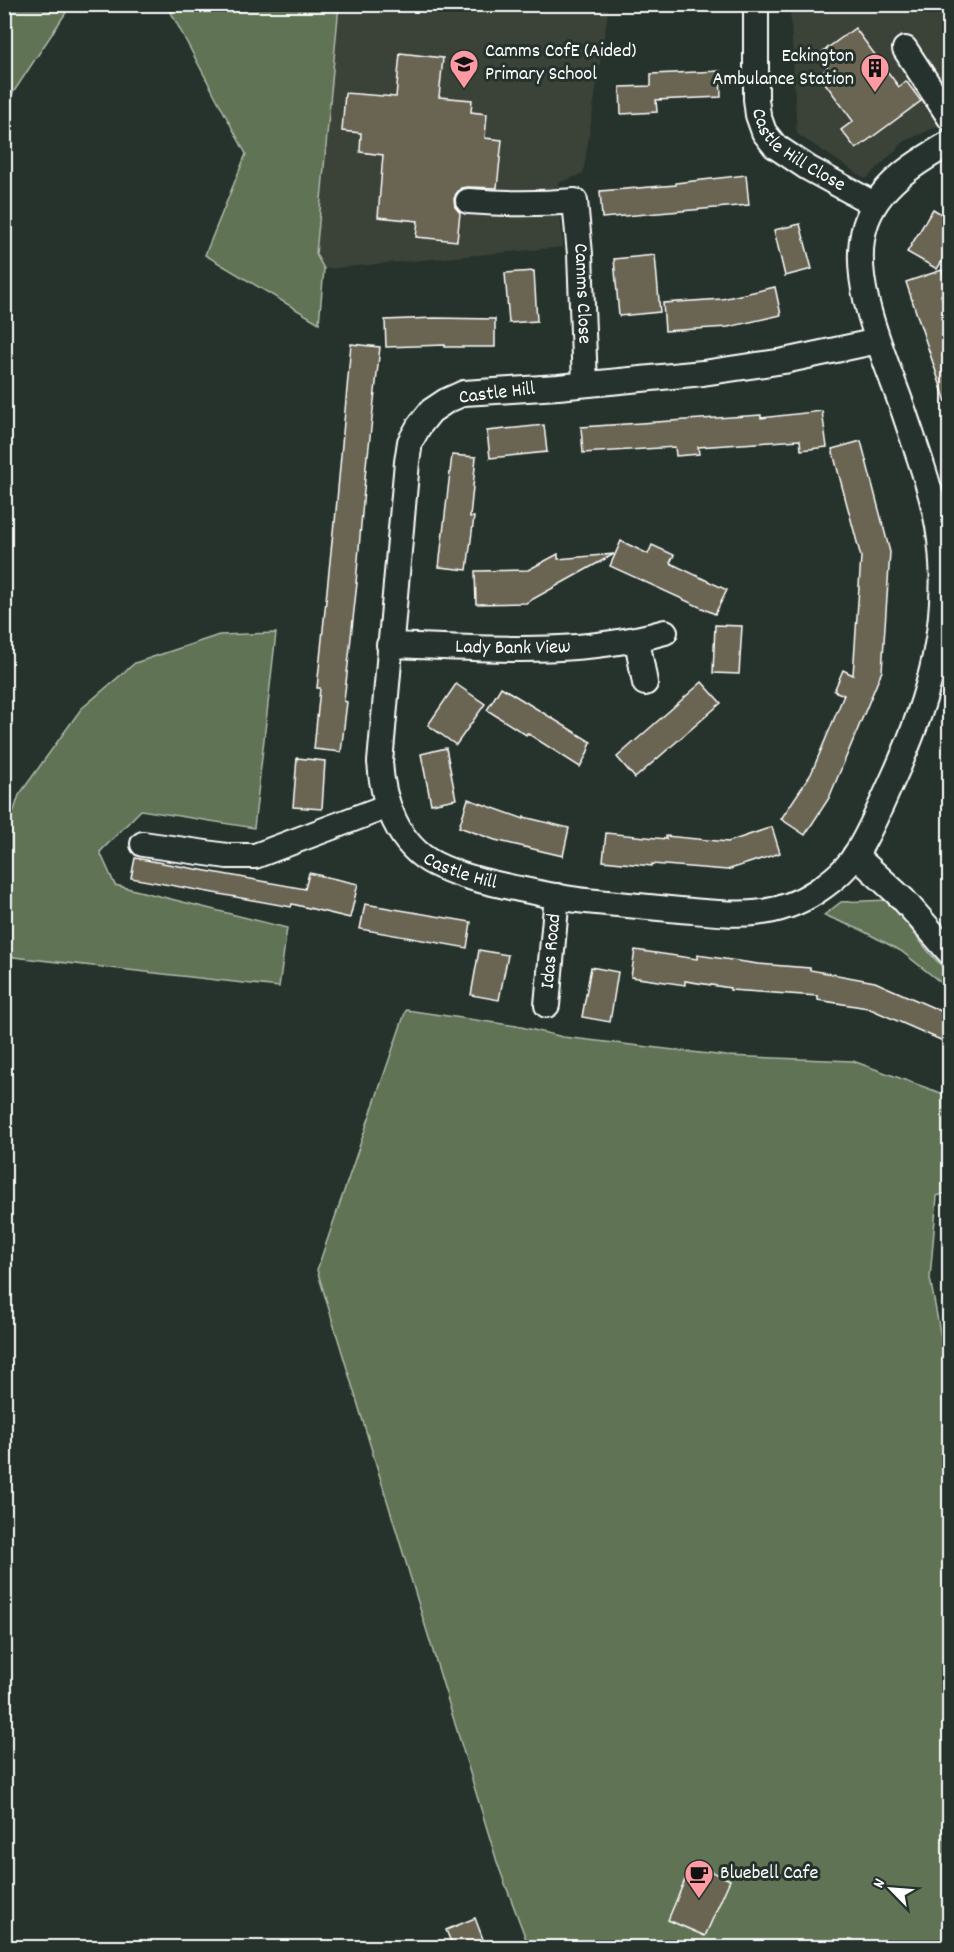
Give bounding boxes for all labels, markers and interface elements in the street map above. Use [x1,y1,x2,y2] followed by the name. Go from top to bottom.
[485,38,636,89] place label: Camms CofE (Aided) Primary School
[713,43,854,94] place label: Eckington Ambulance Station
[448,48,480,90] school or university icon: Camms CofE (Aided) Primary School
[859,52,891,94] building icon: Eckington Ambulance Station
[743,107,850,200] street label: Castle Hill Close
[565,242,597,345] street label: Camms Close
[457,375,537,413] street label: Castle Hill
[455,633,572,663] street label: Lady Bank View
[417,846,500,898] street label: Castle Hill
[535,912,569,990] street label: Idas Road
[683,1858,715,1900] cafe icon: Bluebell Cafe
[861,1859,921,1919] north arrow
[720,1860,819,1888] place label: Bluebell Cafe
[868,1875,892,1892] text: N

